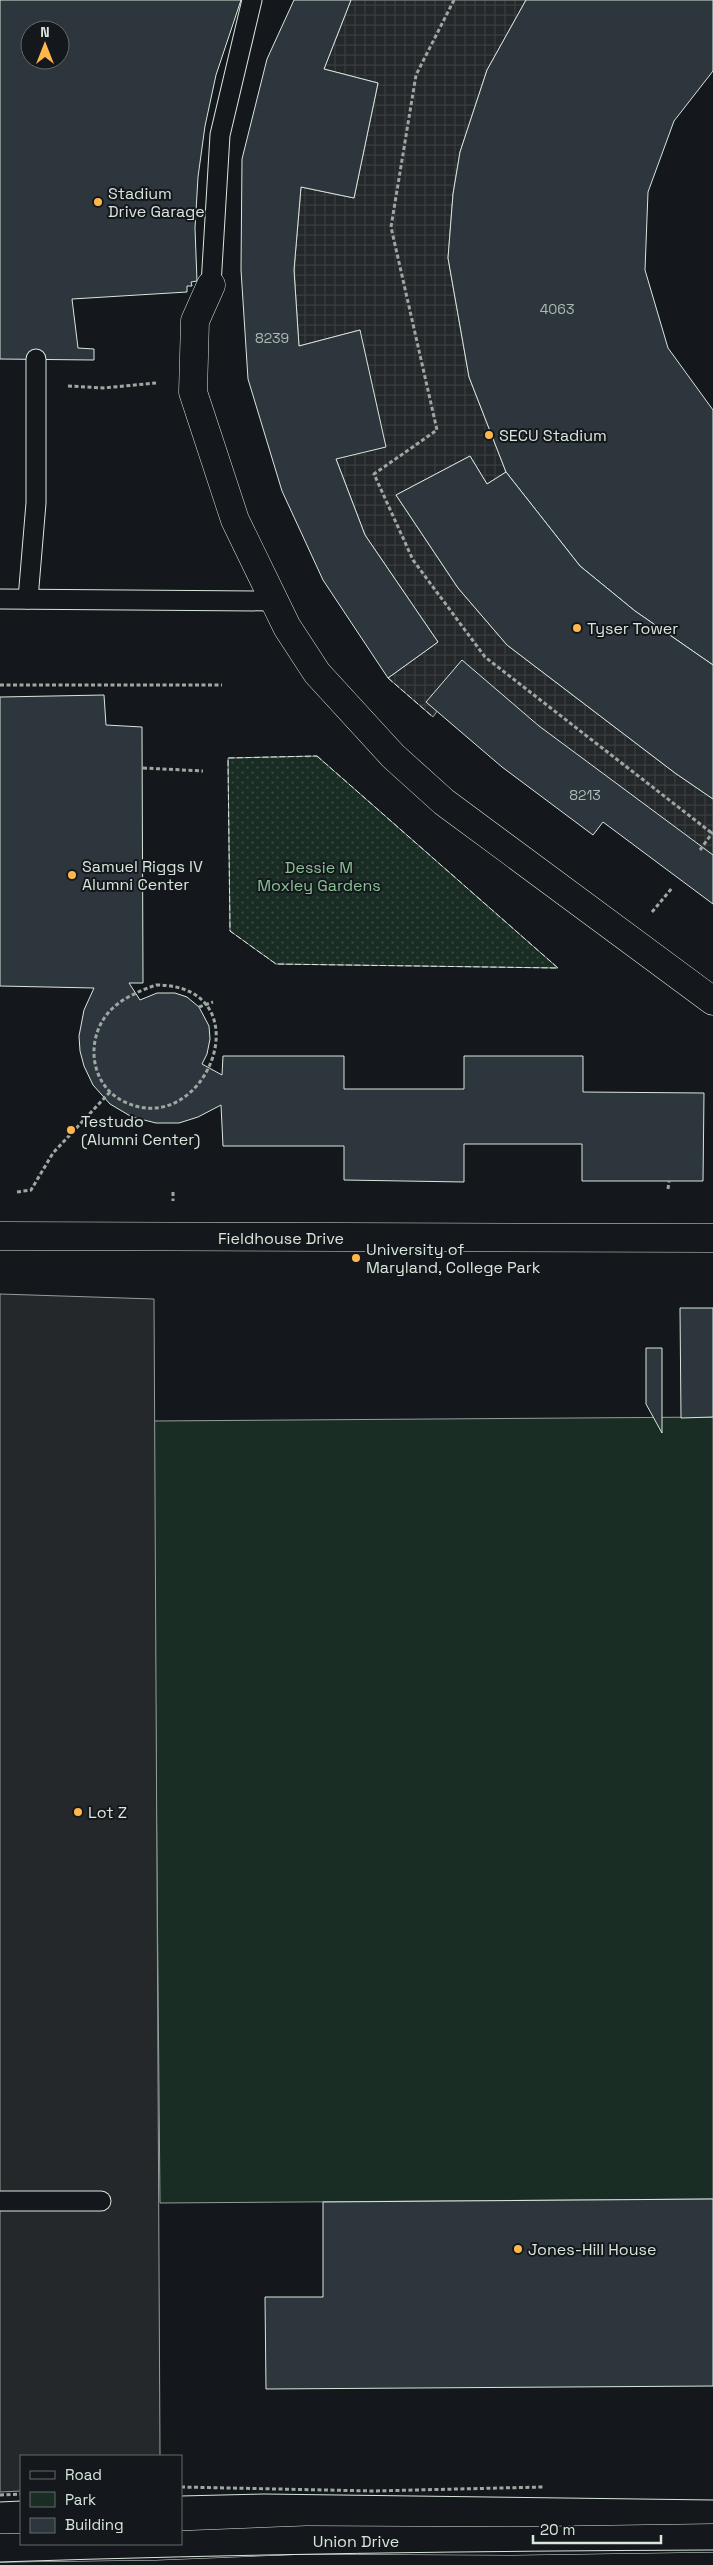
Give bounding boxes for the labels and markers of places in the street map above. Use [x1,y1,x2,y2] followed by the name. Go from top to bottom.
[108,183,205,222] place label: Stadium Drive Garage
[92,196,104,208] marker: Stadium Drive Garage
[499,425,607,446] place label: SECU Stadium
[483,429,495,441] marker: SECU Stadium
[587,618,678,639] place label: Tyser Tower
[571,622,583,634] marker: Tyser Tower
[82,856,203,895] place label: Samuel Riggs IV Alumni Center
[66,869,78,881] marker: Samuel Riggs IV Alumni Center
[81,1111,200,1150] place label: Testudo (Alumni Center)
[65,1124,77,1136] marker: Testudo (Alumni Center)
[366,1239,541,1278] place label: University of Maryland, College Park
[350,1252,362,1264] marker: University of Maryland, College Park
[88,1802,127,1823] place label: Lot Z
[72,1806,84,1818] marker: Lot Z
[528,2239,656,2260] place label: Jones-Hill House
[512,2243,524,2255] marker: Jones-Hill House

